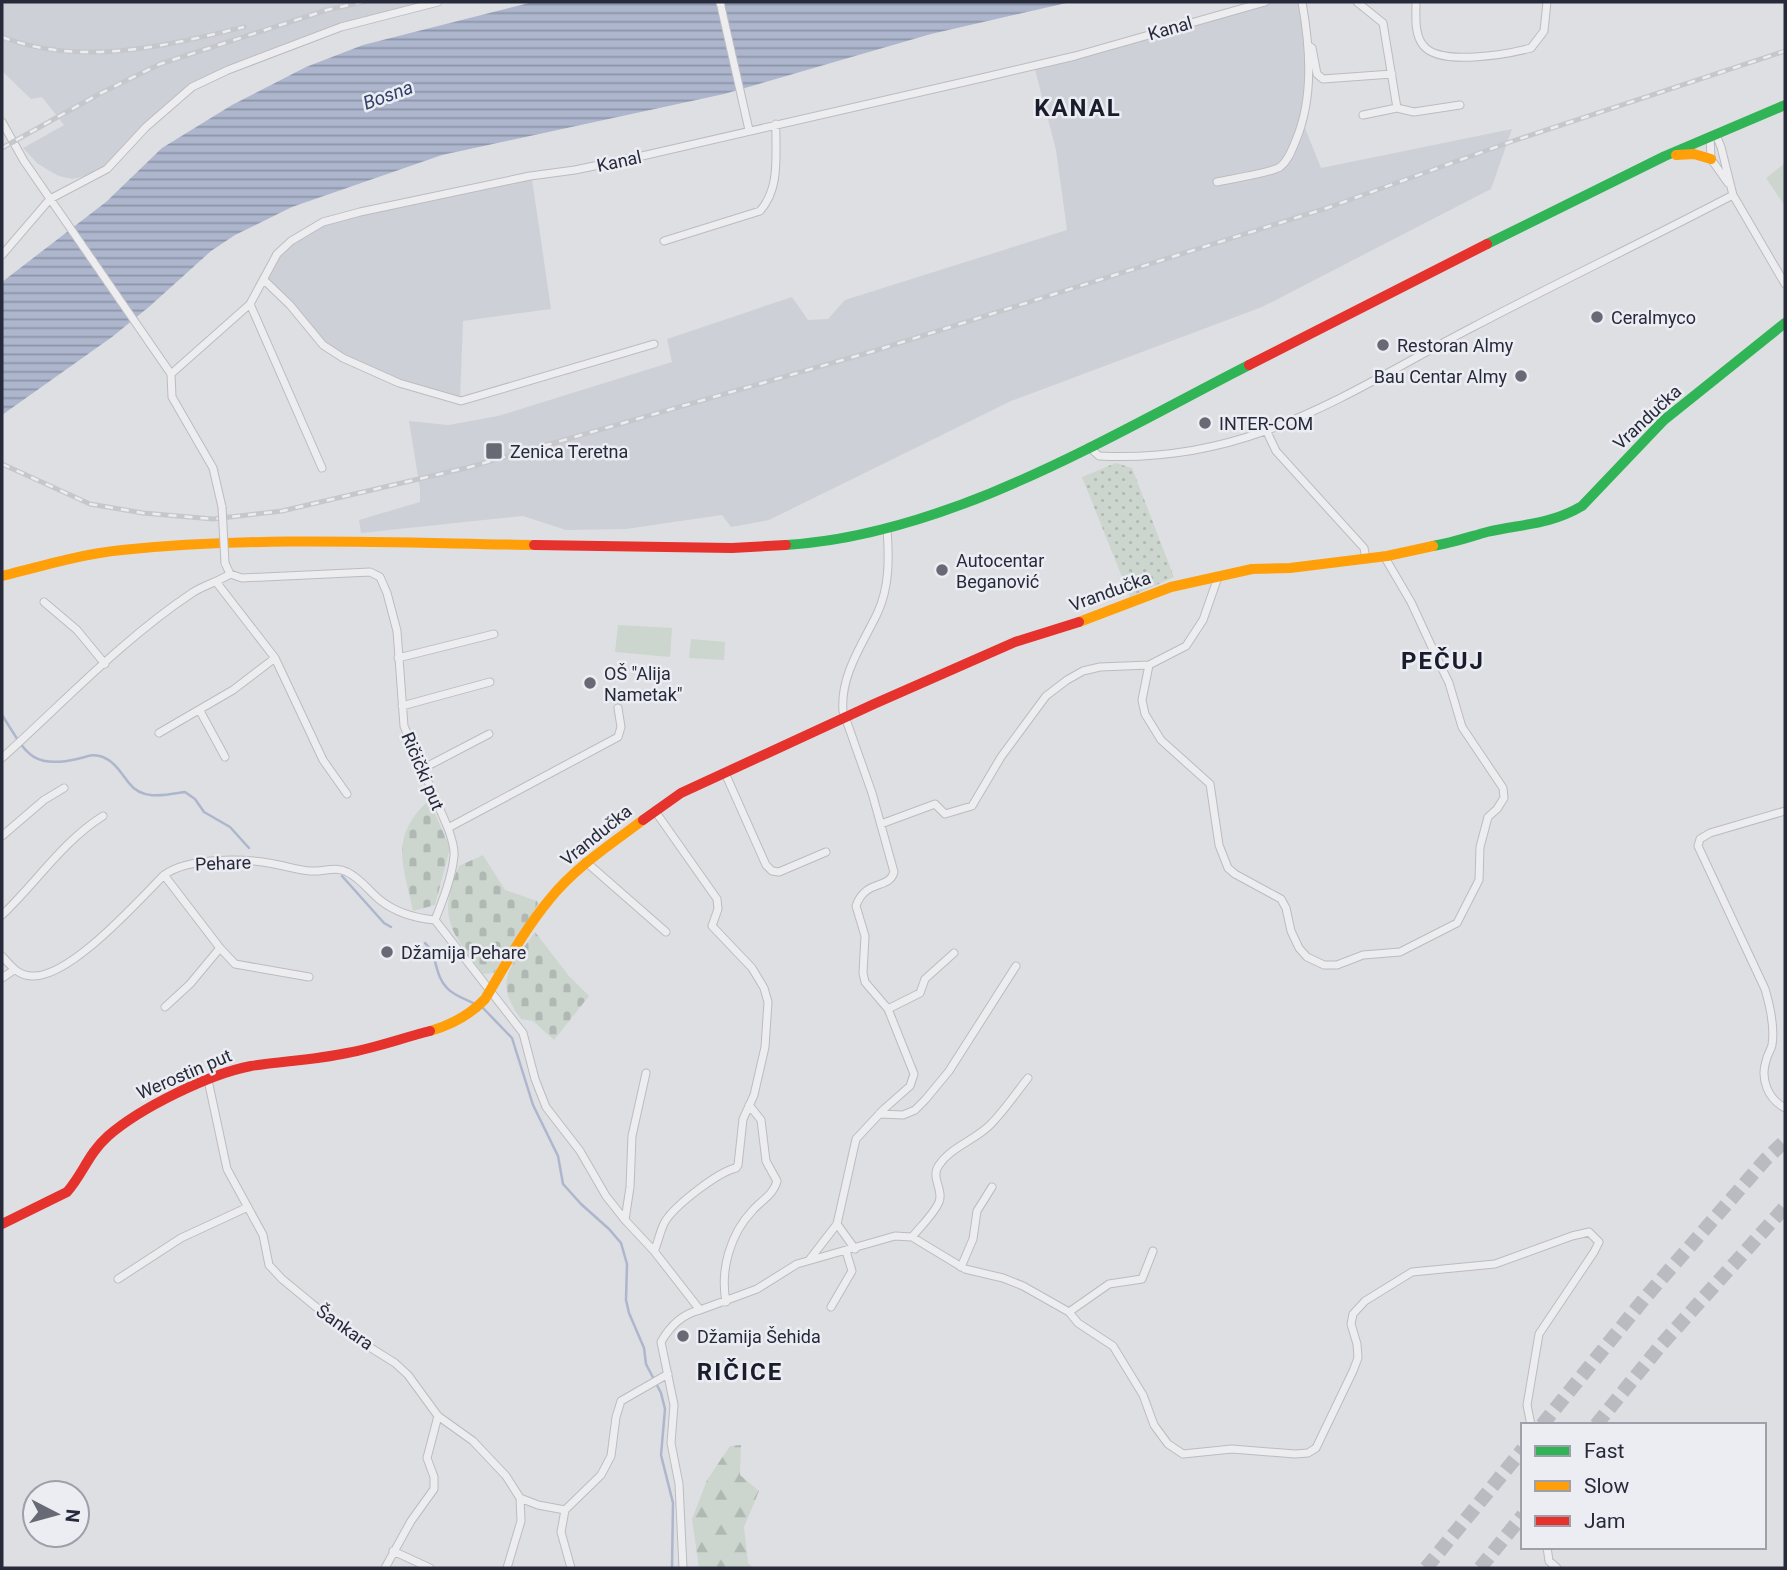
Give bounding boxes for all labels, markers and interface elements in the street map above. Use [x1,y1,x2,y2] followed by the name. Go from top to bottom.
[1145,12,1195,44] street label: Kanal
[360,75,416,115] water label: Bosna
[1034,94,1122,122] district label: KANAL
[595,146,643,176] street label: Kanal
[1611,307,1696,328] place label: Ceralmyco
[1589,309,1605,325] marker: Ceralmyco
[1397,335,1514,356] place label: Restoran Almy
[1375,337,1391,353] marker: Restoran Almy
[1374,366,1507,387] place label: Bau Centar Almy
[1513,368,1529,384] marker: Bau Centar Almy
[1609,380,1685,454] street label: Vrandučka
[1219,413,1313,434] place label: INTER-COM
[1197,415,1213,431] marker: INTER-COM
[484,441,504,461] marker: Zenica Teretna
[510,441,628,462] place label: Zenica Teretna
[956,550,1044,592] place label: Autocentar Beganović
[934,562,950,578] marker: Autocentar Beganović
[1066,567,1154,615] street label: Vrandučka
[1401,647,1485,675] district label: PEČUJ
[604,663,683,705] place label: OŠ "Alija Nametak"
[582,675,598,691] marker: OŠ "Alija Nametak"
[397,729,449,813] street label: Ričički put
[556,800,636,870] street label: Vrandučka
[195,852,251,874] street label: Pehare
[401,942,526,963] place label: Džamija Pehare
[379,944,395,960] marker: Džamija Pehare
[133,1044,235,1103] street label: Werostin put
[312,1300,378,1354] street label: Šankara
[697,1326,821,1347] place label: Džamija Šehida
[675,1328,691,1344] marker: Džamija Šehida
[697,1358,783,1386] district label: RIČICE
[1521,1423,1766,1549] legend
[1584,1439,1625,1463] text: Fast
[1584,1474,1630,1498] text: Slow
[21,1479,91,1549] north arrow
[60,1508,85,1524] text: N
[1584,1509,1625,1533] text: Jam

